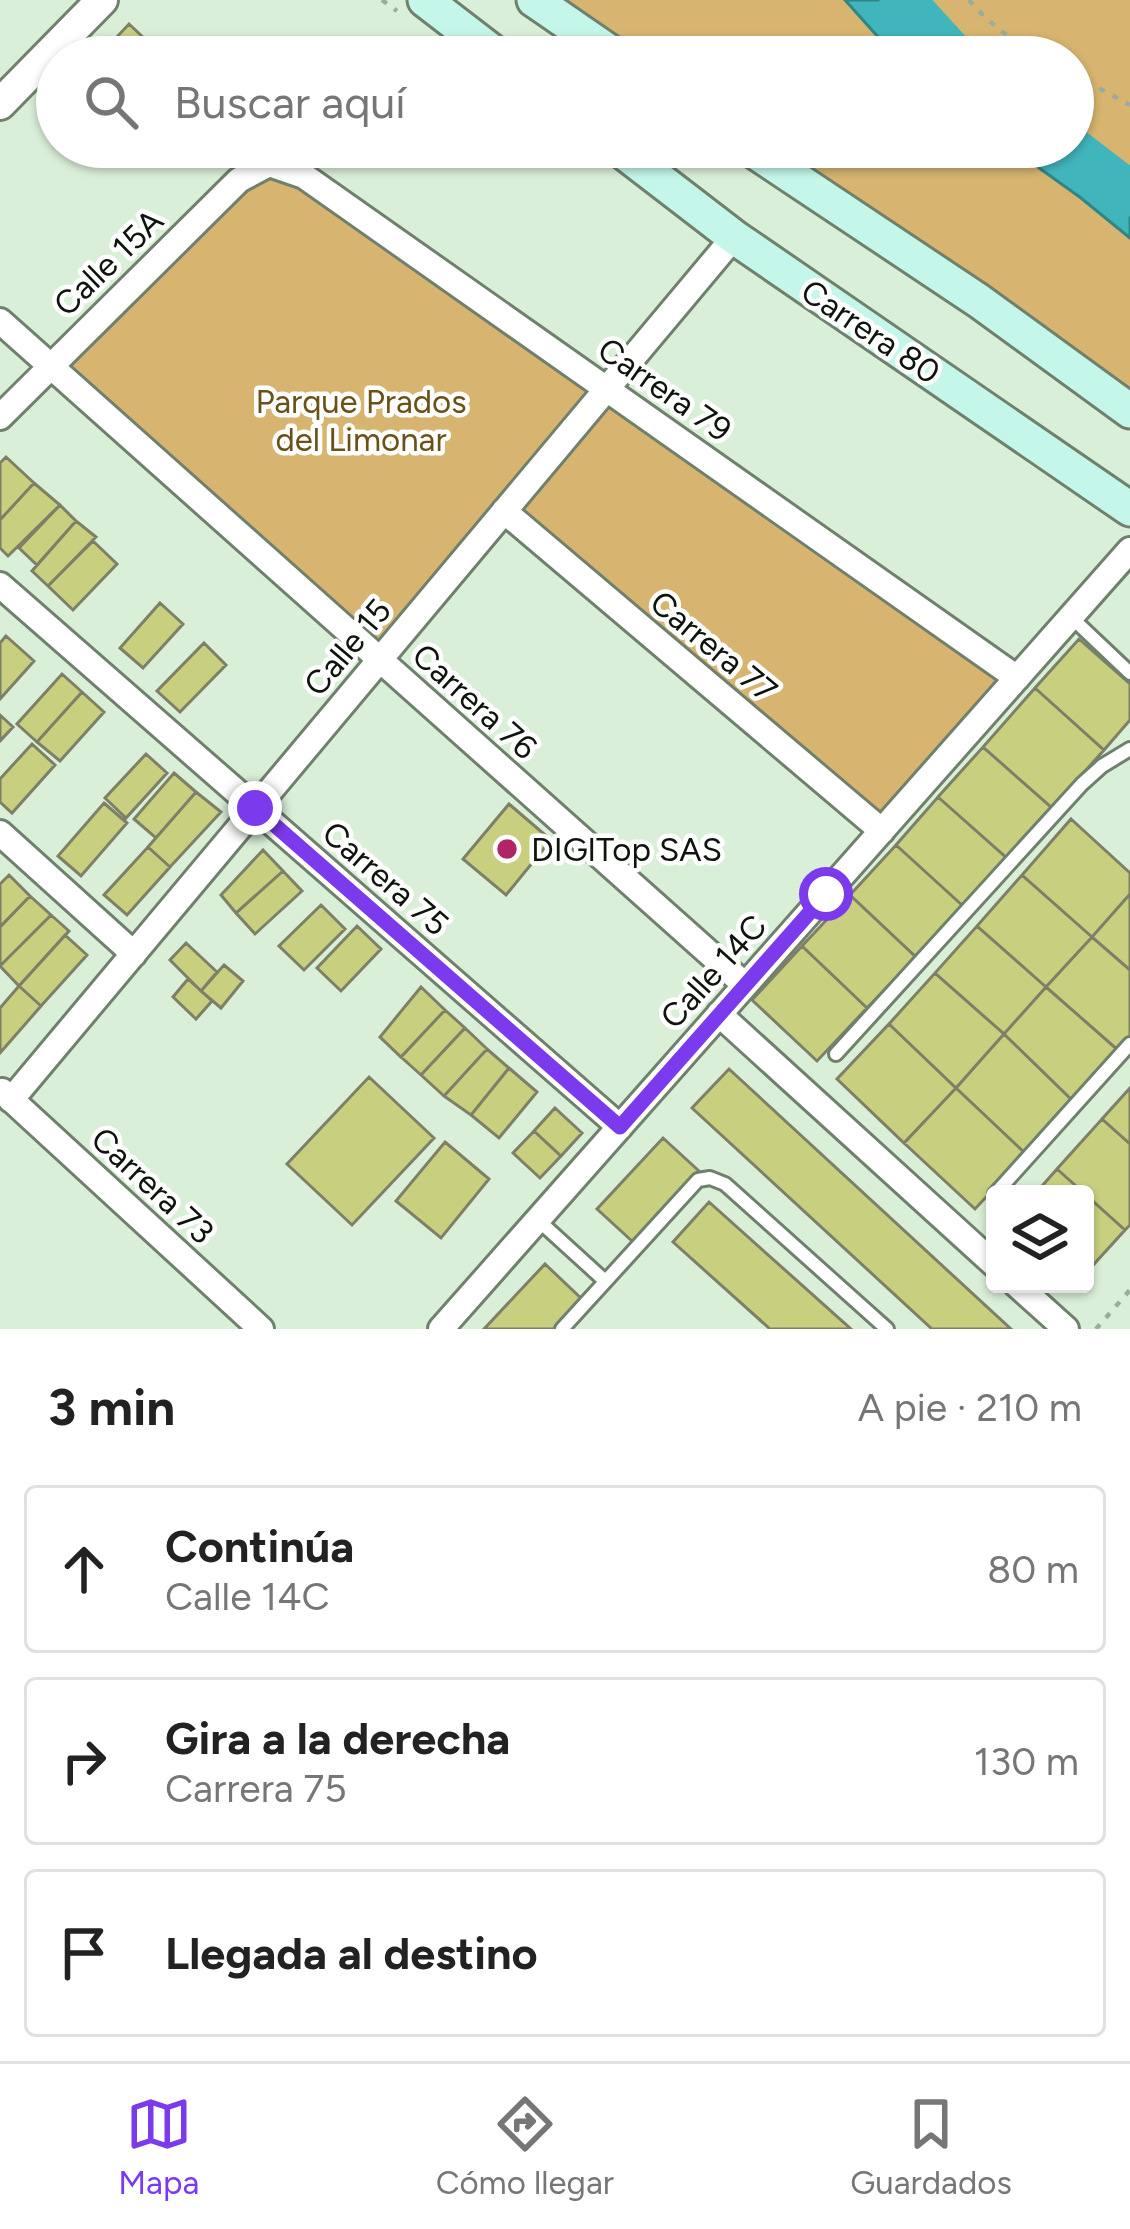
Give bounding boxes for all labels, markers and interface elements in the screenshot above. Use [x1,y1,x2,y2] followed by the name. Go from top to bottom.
[36,36,1094,168] search box
[78,69,144,135] icon: search
[174,75,406,129] text: Buscar aquí
[46,201,171,324] street label: Calle 15A
[794,271,947,392] street label: Carrera 80
[591,329,739,449] street label: Carrera 79
[255,382,467,459] park label: Parque Prados del Limonar
[643,582,785,710] street label: Carrera 77
[296,591,399,703] street label: Calle 15
[405,636,545,767] street label: Carrera 76
[228,781,282,835] route end
[315,813,456,944] street label: Carrera 75
[531,830,722,869] place label: DIGITop SAS
[494,836,520,862] marker: DIGITop SAS
[799,867,853,921] route start
[652,907,774,1036] street label: Calle 14C
[83,1119,222,1252] street label: Carrera 73
[986,1185,1094,1293] map controls
[986,1185,1094,1293] button: layers
[48,1377,175,1438] text: 3 min
[858,1384,1082,1431] text: A pie · 210 m
[165,1519,354,1573] text: Continúa
[51,1536,117,1602] icon: ahead
[987,1546,1079,1593] text: 80 m
[165,1573,330,1620] text: Calle 14C
[165,1711,510,1765] text: Gira a la derecha
[51,1728,117,1794] icon: right
[974,1738,1079,1785] text: 130 m
[165,1765,347,1812] text: Carrera 75
[51,1920,117,1986] icon: arrive
[165,1926,538,1980] text: Llegada al destino
[118,2091,199,2202] tab: Mapa
[436,2091,614,2202] tab: Cómo llegar
[850,2091,1012,2202] tab: Guardados

